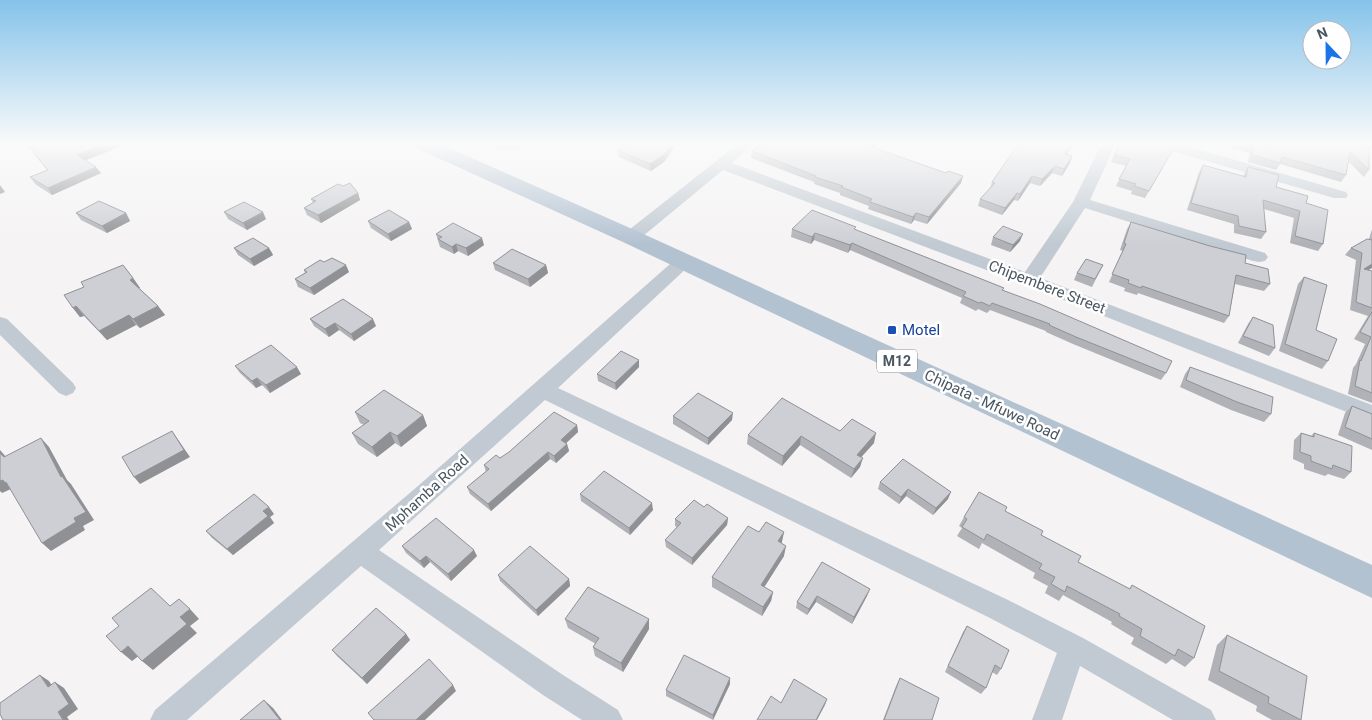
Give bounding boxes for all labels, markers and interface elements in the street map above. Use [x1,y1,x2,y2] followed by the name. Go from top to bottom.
[1302,20,1352,70] north arrow
[1315,24,1330,42] text: N
[986,256,1108,318] street label: Chipembere Street
[902,321,940,339] place label: Motel
[886,324,898,336] marker: Motel
[877,350,917,372] road number: M12
[922,366,1062,444] street label: Chipata - Mfuwe Road
[382,451,472,535] street label: Mphamba Road

